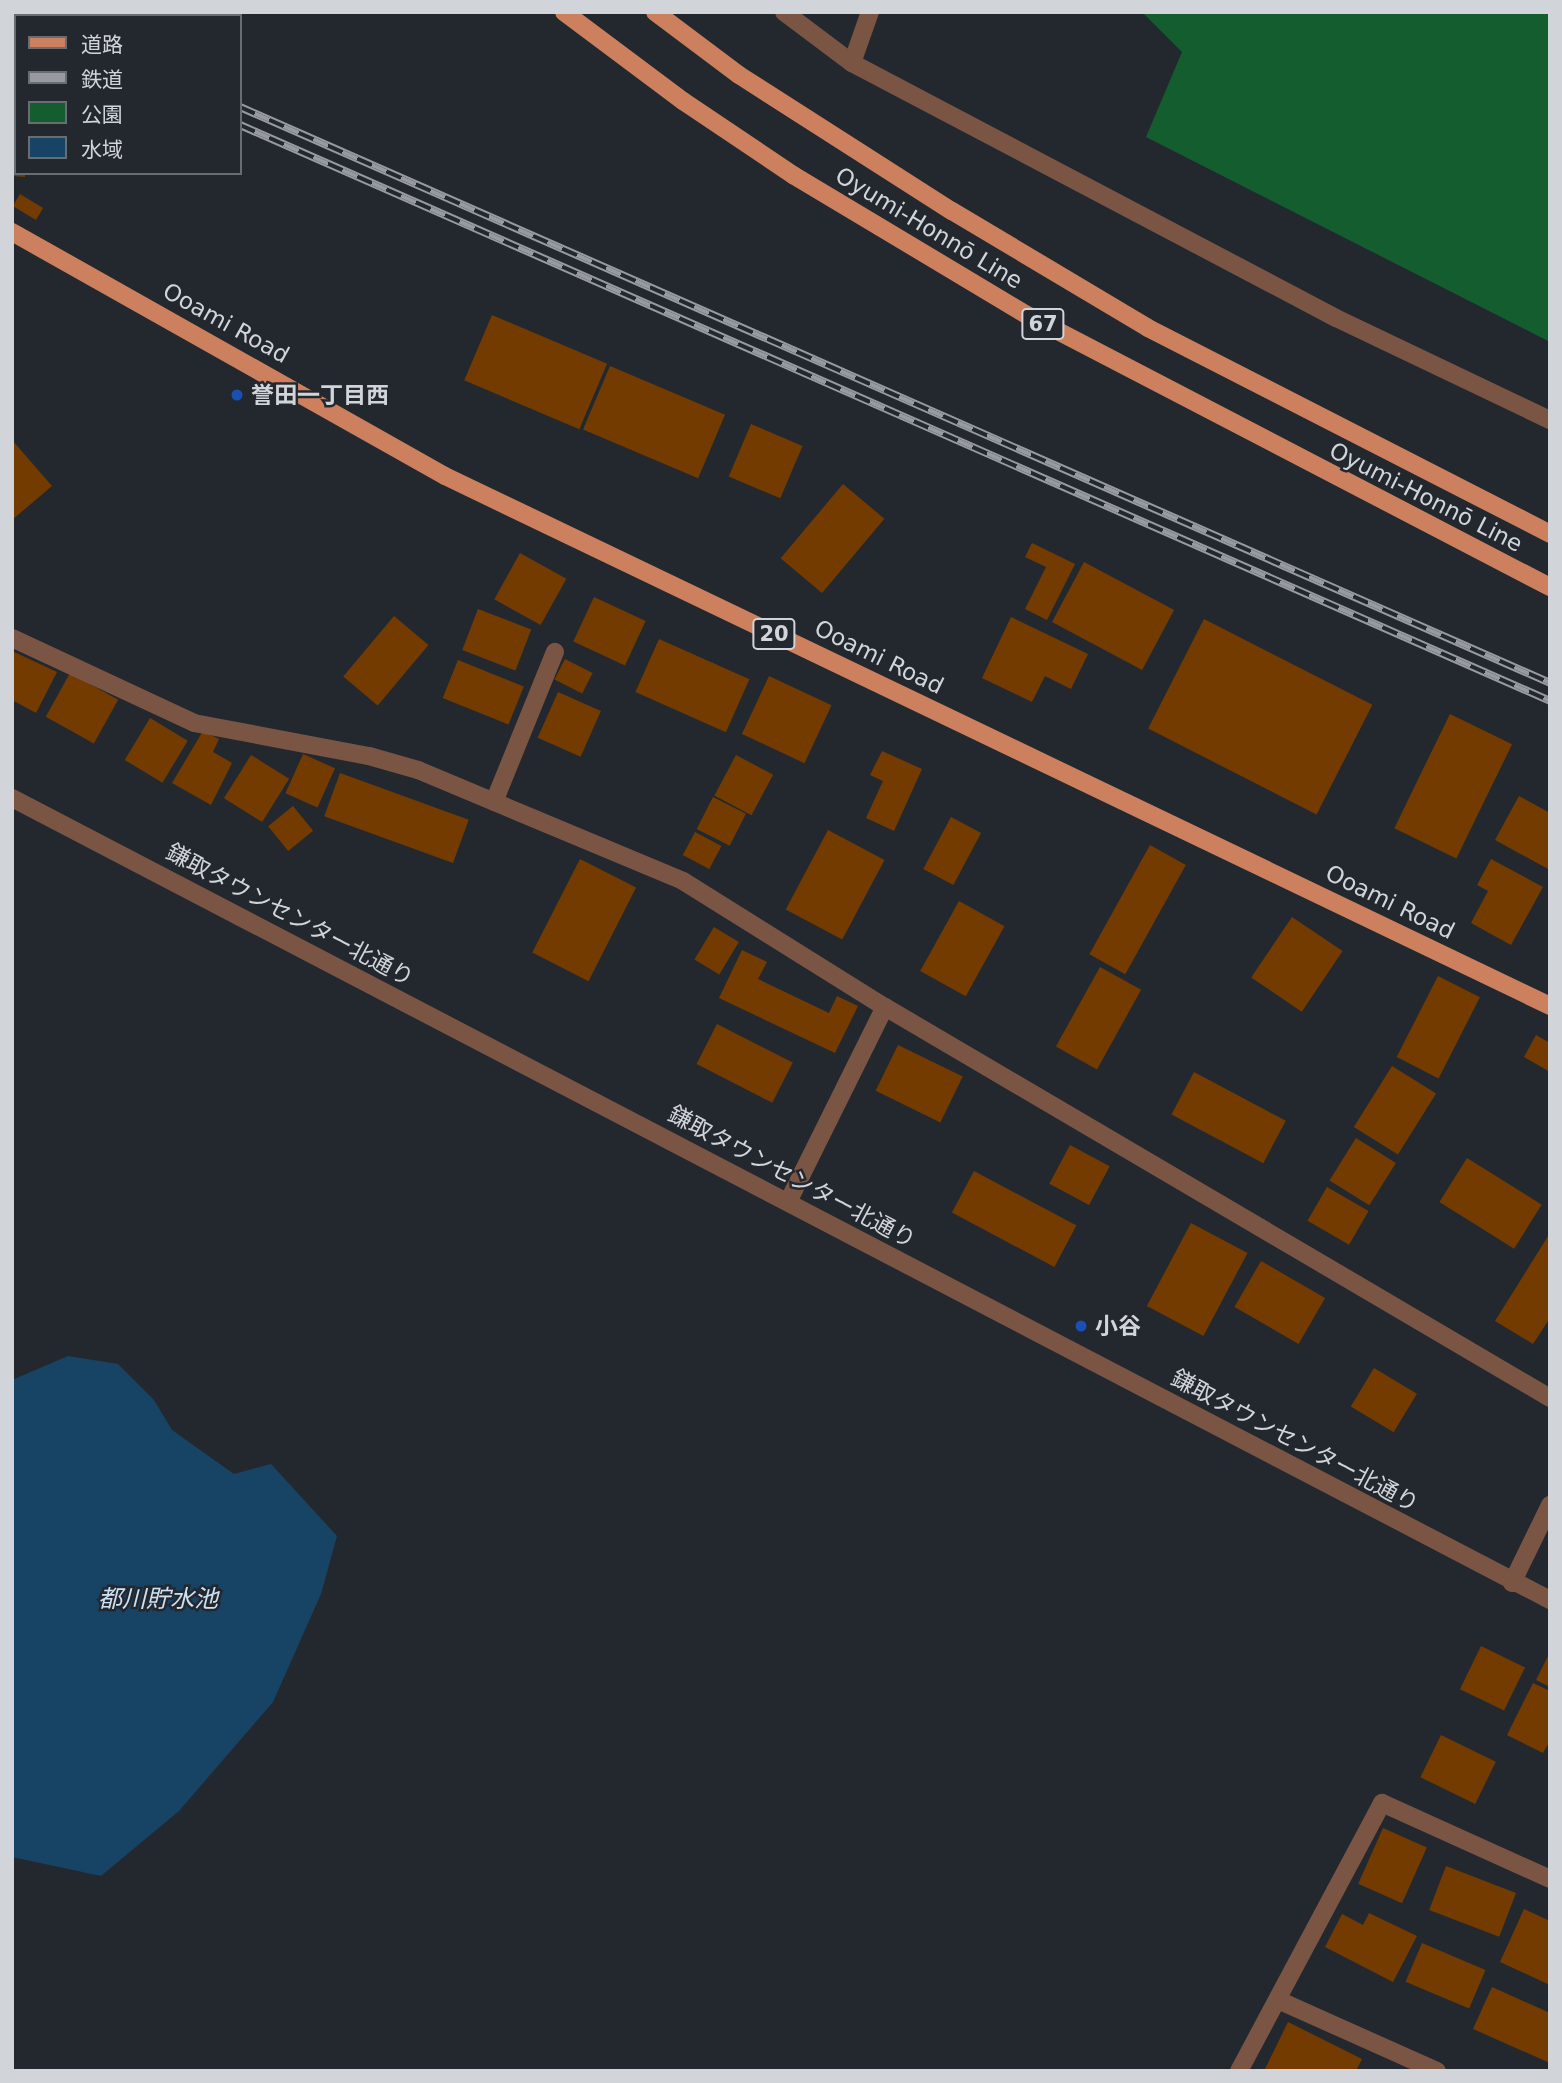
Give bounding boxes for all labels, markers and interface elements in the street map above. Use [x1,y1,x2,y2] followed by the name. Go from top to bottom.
[14,14,242,175] legend
[81,33,123,57] text: 道路
[81,68,123,92] text: 鉄道
[81,103,123,127] text: 公園
[81,138,123,162] text: 水域
[831,161,1027,295] street label: Oyumi-Honnō Line
[158,277,294,369] street label: Ooami Road
[1020,306,1066,342] road number: 67
[251,381,389,409] place label: 誉田一丁目西
[229,387,245,403] marker: 誉田一丁目西
[1325,436,1527,558] street label: Oyumi-Honnō Line
[810,614,948,700] street label: Ooami Road
[751,616,797,652] road number: 20
[162,838,418,992] street label: 鎌取タウンセンター北通り
[1321,859,1459,945] street label: Ooami Road
[664,1100,920,1254] street label: 鎌取タウンセンター北通り
[1095,1312,1141,1340] place label: 小谷
[1073,1318,1089,1334] marker: 小谷
[1167,1364,1423,1518] street label: 鎌取タウンセンター北通り
[98,1586,218,1614] water label: 都川貯水池

